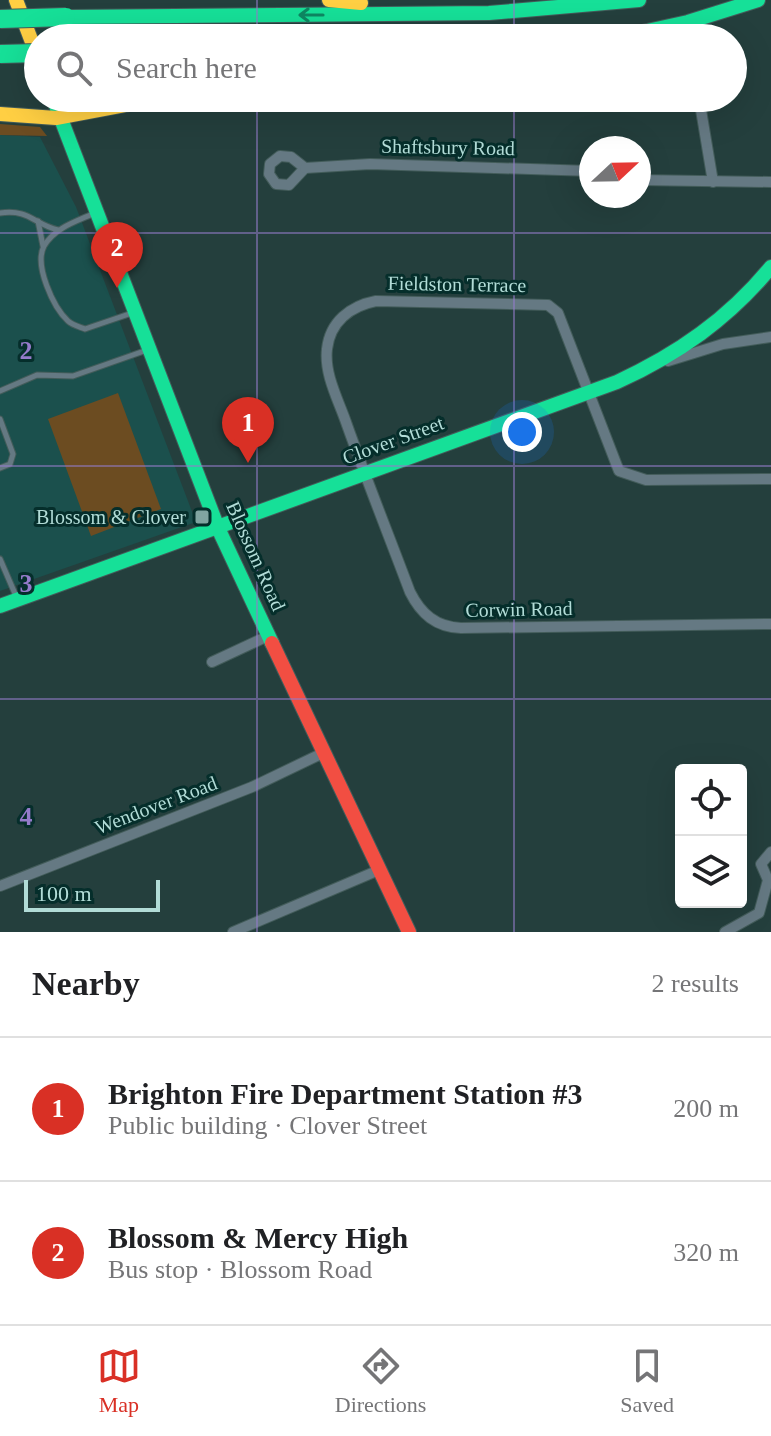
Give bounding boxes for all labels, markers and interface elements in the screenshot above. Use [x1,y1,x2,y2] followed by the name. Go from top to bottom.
[298,7,325,23] one-way arrow
[24,24,747,112] search box
[52,46,96,90] icon: search
[116,51,257,84] text: Search here
[381,135,515,160] street label: Shaftsbury Road
[579,136,651,208] north arrow
[91,222,143,288] pin: 2
[387,272,527,296] street label: Fieldston Terrace
[20,336,33,365] text: 2
[222,397,274,463] pin: 1
[339,411,447,468] street label: Clover Street
[502,412,542,452] your location
[222,498,290,614] street label: Blossom Road
[36,506,186,528] place label: Blossom & Clover
[193,508,211,526] marker: Blossom & Clover
[20,569,33,598] text: 3
[465,597,573,621] street label: Corwin Road
[675,764,747,908] map controls
[675,764,747,836] button: locate
[92,772,220,838] street label: Wendover Road
[20,802,33,831] text: 4
[675,836,747,908] button: layers
[24,876,160,912] scale bar
[36,881,92,906] text: 100 m
[32,965,140,1002] text: Nearby
[652,969,739,998] text: 2 results
[108,1077,582,1110] text: Brighton Fire Department Station #3
[52,1094,65,1123] text: 1
[673,1094,739,1123] text: 200 m
[108,1111,427,1140] text: Public building · Clover Street
[108,1221,408,1254] text: Blossom & Mercy High
[52,1238,65,1267] text: 2
[673,1238,739,1267] text: 320 m
[108,1255,372,1284] text: Bus stop · Blossom Road
[97,1344,141,1418] tab: Map
[335,1344,426,1418] tab: Directions
[620,1344,674,1418] tab: Saved

